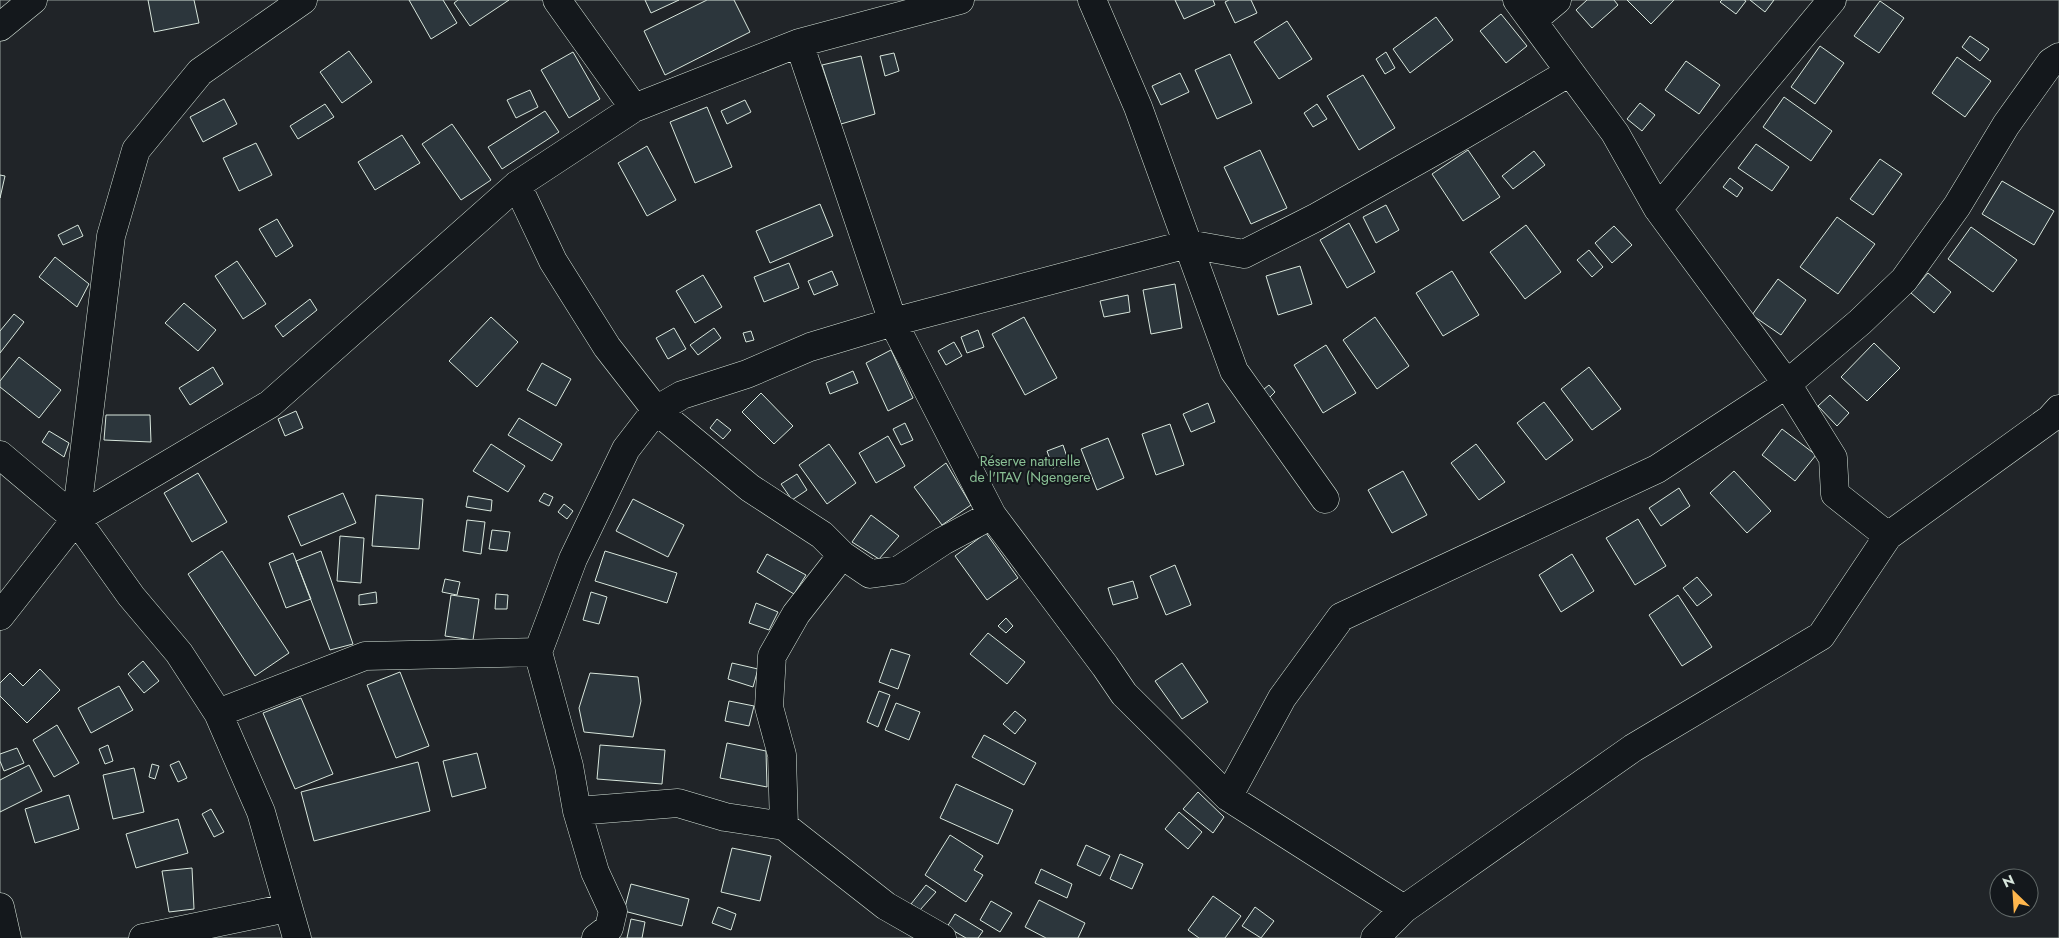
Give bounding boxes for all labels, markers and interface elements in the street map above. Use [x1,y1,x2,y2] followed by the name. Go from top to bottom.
[969,451,1091,487] park label: Réserve naturelle de l'ITAV (Ngengere
[1989,868,2039,918] north arrow
[1999,870,2018,893] text: N

